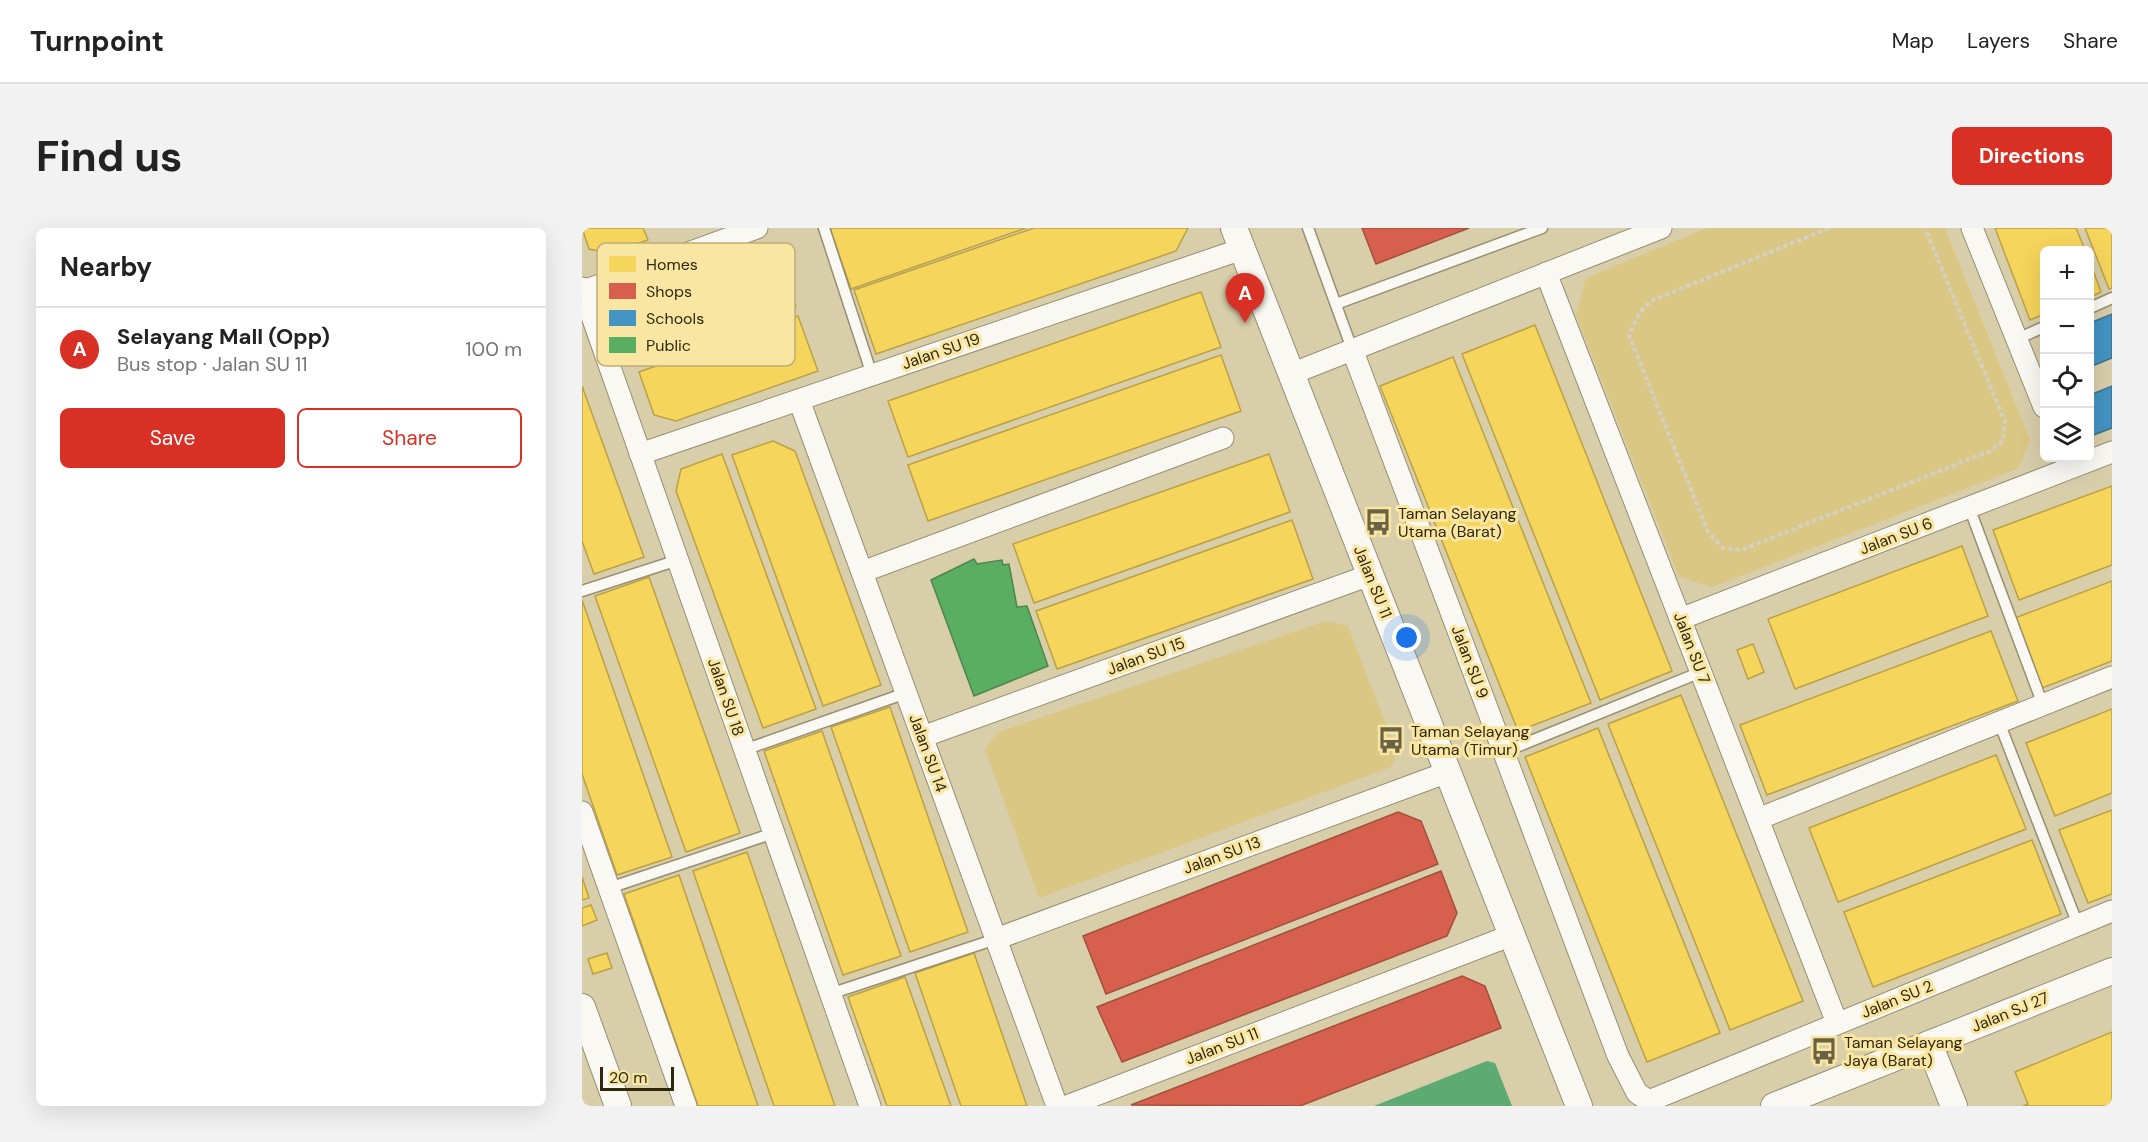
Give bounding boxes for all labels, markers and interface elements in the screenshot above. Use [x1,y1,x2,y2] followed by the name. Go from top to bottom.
[30,23,164,60] text: Turnpoint
[1892,27,1934,55] text: Map
[1967,27,2030,55] text: Layers
[2063,27,2118,55] text: Share
[1952,127,2112,185] button: Directions
[36,129,182,184] text: Find us
[597,243,795,366] legend
[2040,246,2094,462] map controls
[2040,246,2094,300] button: +
[60,250,152,284] text: Nearby
[646,254,698,275] text: Homes
[1226,274,1264,323] pin: A
[646,281,692,302] text: Shops
[2040,300,2094,354] button: −
[646,308,704,329] text: Schools
[117,322,330,351] text: Selayang Mall (Opp)
[899,328,983,374] street label: Jalan SU 19
[646,335,691,356] text: Public
[72,336,87,362] text: A
[465,336,522,362] text: 100 m
[117,351,308,377] text: Bus stop · Jalan SU 11
[2040,354,2094,408] button: locate
[60,408,285,468] button: Save
[297,408,522,468] button: Share
[2040,408,2094,462] button: layers
[1398,503,1517,542] place label: Taman Selayang Utama (Barat)
[1363,507,1393,537] bus stop icon: Taman Selayang Utama (Barat)
[1857,512,1935,560] street label: Jalan SU 6
[1349,543,1397,621] street label: Jalan SU 11
[1669,609,1715,687] street label: Jalan SU 7
[1392,623,1421,652] your location
[1446,623,1494,701] street label: Jalan SU 9
[1104,632,1188,680] street label: Jalan SU 15
[703,655,749,739] street label: Jalan SU 18
[904,711,952,795] street label: Jalan SU 14
[1411,721,1530,760] place label: Taman Selayang Utama (Timur)
[1376,725,1406,755] bus stop icon: Taman Selayang Utama (Timur)
[1180,831,1264,879] street label: Jalan SU 13
[1858,975,1936,1023] street label: Jalan SU 2
[1968,987,2052,1037] street label: Jalan SJ 27
[1183,1023,1261,1069] street label: Jalan SU 11
[1844,1032,1963,1071] place label: Taman Selayang Jaya (Barat)
[1809,1036,1839,1066] bus stop icon: Taman Selayang Jaya (Barat)
[600,1064,674,1092] scale bar
[609,1067,648,1088] text: 20 m

